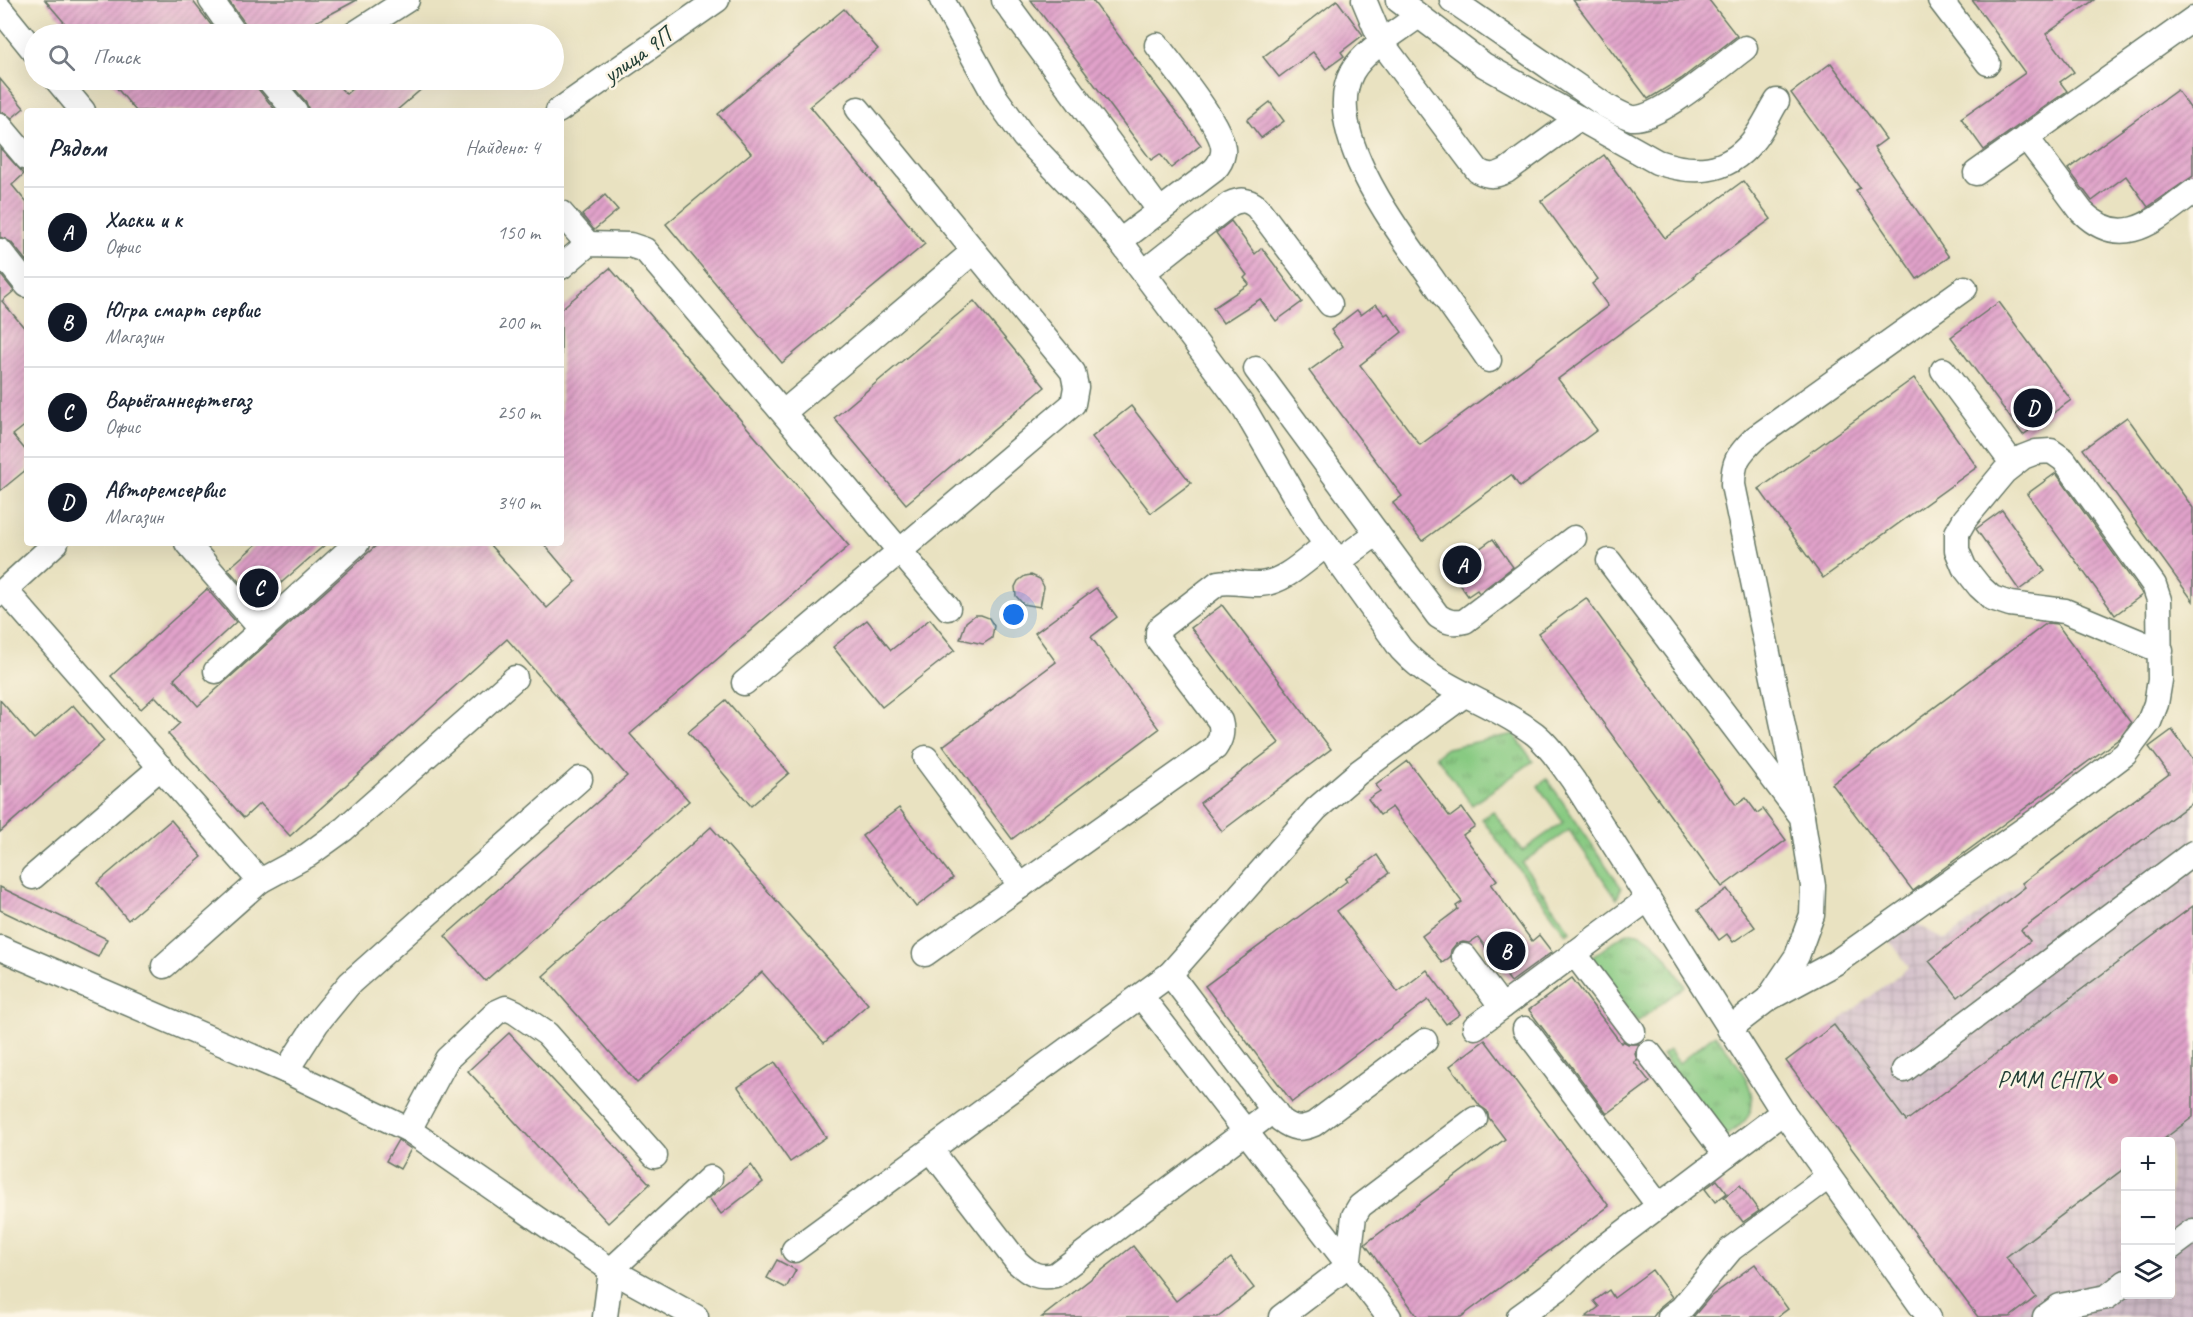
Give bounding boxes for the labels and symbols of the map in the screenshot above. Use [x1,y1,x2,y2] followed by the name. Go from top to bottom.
[595,18,681,91] street label: улица 9П
[2014,386,2052,430] pin: D
[1442,542,1482,588] pin: A
[240,566,278,610] pin: C
[999,600,1028,629] your location
[1486,928,1526,974] pin: B
[1997,1064,2104,1094] place label: РММ СНПХ
[2106,1072,2120,1086] marker: РММ СНПХ

